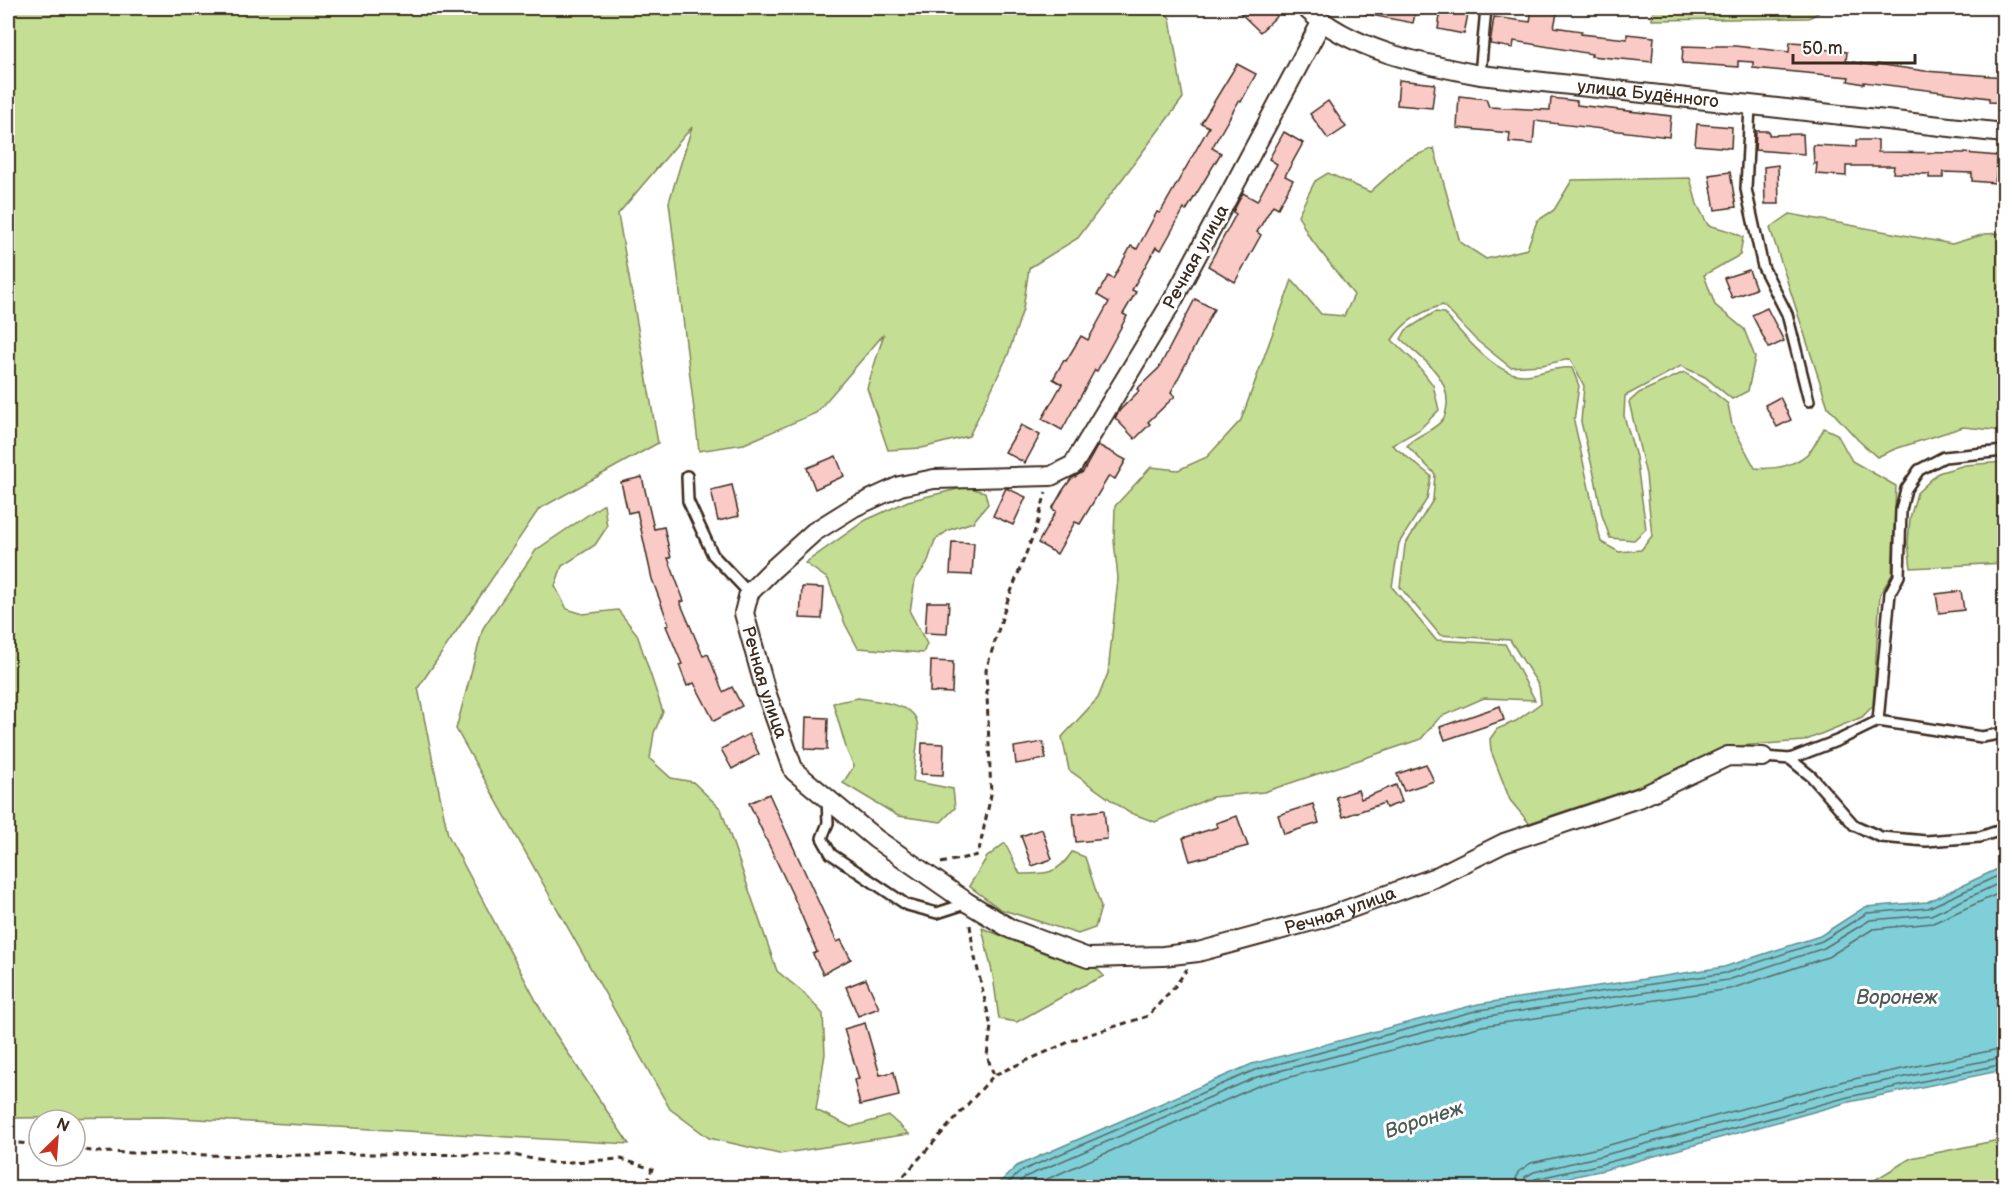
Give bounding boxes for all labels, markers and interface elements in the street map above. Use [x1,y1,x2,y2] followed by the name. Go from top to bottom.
[1793,27,1914,65] scale bar
[1802,38,1843,59] text: 50 m
[1576,75,1720,112] street label: улица Будённого
[1159,201,1234,313] street label: Речная улица
[738,624,792,741] street label: Речная улица
[1282,882,1399,939] street label: Речная улица
[1856,986,1939,1010] water label: Воронеж
[1382,1096,1467,1144] water label: Воронеж
[27,1108,87,1168] north arrow
[53,1115,72,1137] text: N

